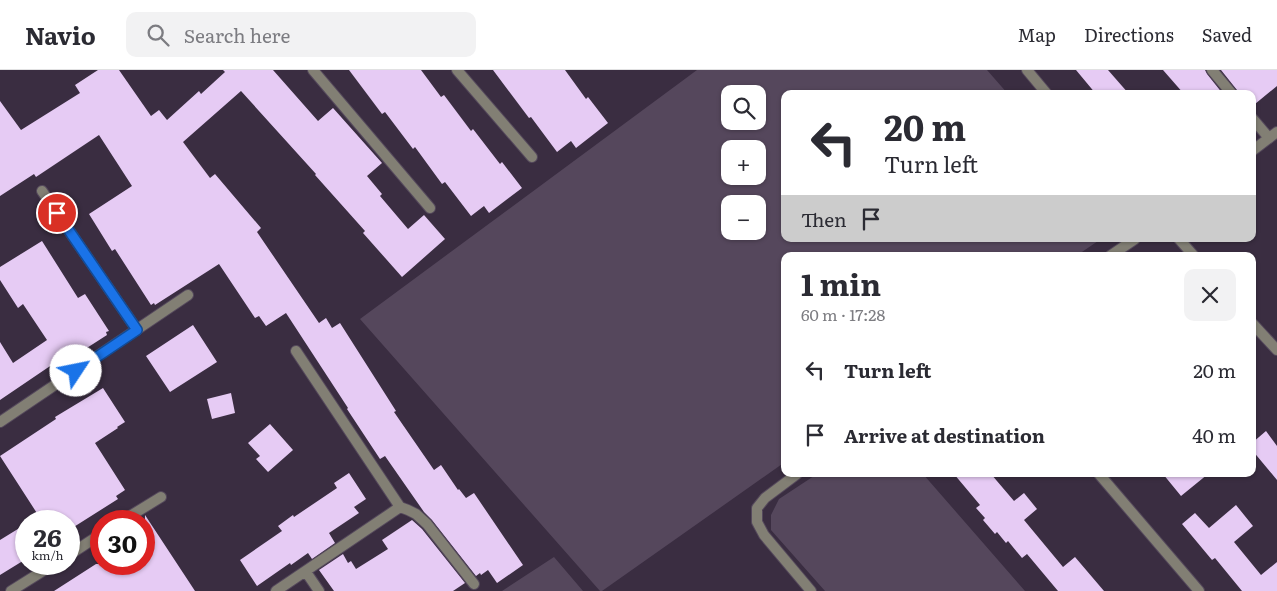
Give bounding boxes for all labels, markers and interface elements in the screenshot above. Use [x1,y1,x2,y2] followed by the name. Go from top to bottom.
[126,12,476,57] search box
[25,17,96,52] text: Navio
[144,21,172,49] icon: search
[184,21,290,49] text: Search here
[1018,21,1056,48] text: Map
[1084,21,1174,48] text: Directions
[1202,21,1252,48] text: Saved
[721,85,766,240] map controls
[721,85,766,130] button: search
[884,100,966,152] text: 20 m
[801,110,866,175] icon: left
[721,140,766,185] button: +
[884,147,978,180] text: Turn left
[36,192,78,234] pin
[721,195,766,240] button: −
[43,199,71,227] icon: arrive
[801,205,847,233] text: Then
[857,205,885,233] icon: arrive
[801,261,881,305] text: 1 min
[1184,269,1236,321] button: close
[801,302,885,326] text: 60 m · 17:28
[49,344,101,396] position arrow
[801,356,829,384] icon: left
[844,356,931,384] text: Turn left
[1193,356,1236,384] text: 20 m
[801,421,829,449] icon: arrive
[844,421,1045,449] text: Arrive at destination
[1192,421,1236,449] text: 40 m
[90,510,155,575] speed limit sign: 30
[33,518,62,555] text: 26
[32,546,63,564] text: km/h

